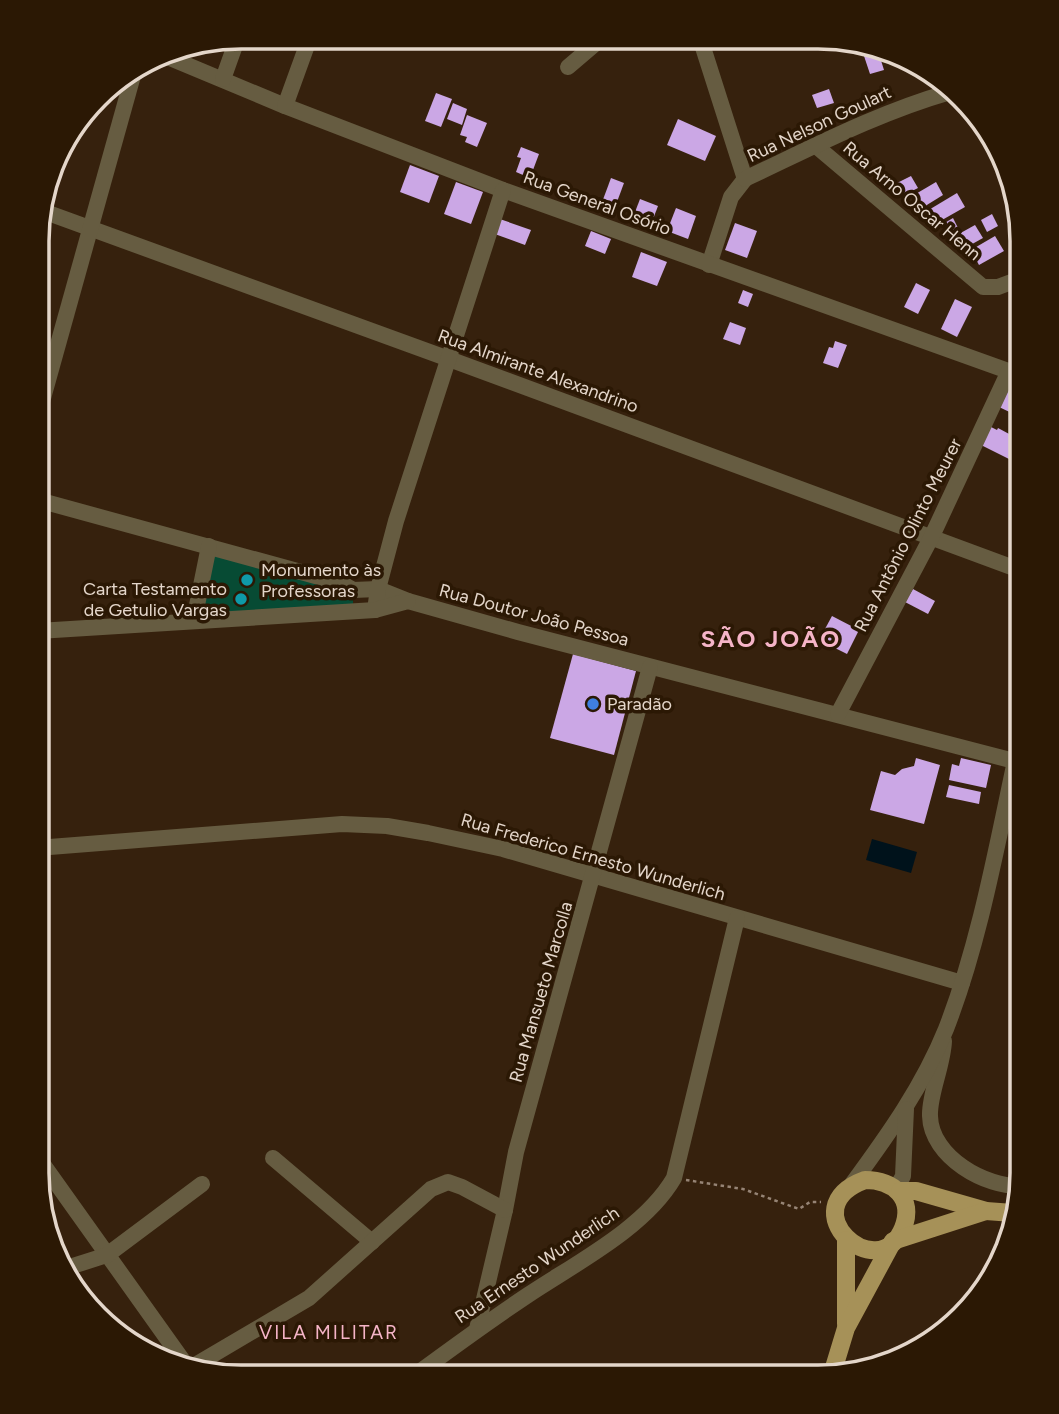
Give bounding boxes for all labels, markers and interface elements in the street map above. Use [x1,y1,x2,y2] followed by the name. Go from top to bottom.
[744,81,895,167] street label: Rua Nelson Goulart
[839,137,985,265] street label: Rua Arno Oscar Henn
[520,166,674,240] street label: Rua General Osório
[435,324,641,418] street label: Rua Almirante Alexandrino
[850,435,966,635] street label: Rua Antônio Olinto Meurer
[261,559,381,602] place label: Monumento às Professoras
[239,572,255,588] marker: Monumento às Professoras
[83,578,227,621] place label: Carta Testamento de Getulio Vargas
[437,579,631,651] street label: Rua Doutor João Pessoa
[233,591,249,607] marker: Carta Testamento de Getulio Vargas
[701,624,841,653] district label: SÃO JOÃO
[607,693,672,715] place label: Paradão
[585,696,601,712] marker: Paradão
[458,809,728,905] street label: Rua Frederico Ernesto Wunderlich
[505,899,577,1085] street label: Rua Mansueto Marcolla
[451,1202,623,1328] street label: Rua Ernesto Wunderlich
[259,1321,399,1344] district label: VILA MILITAR

